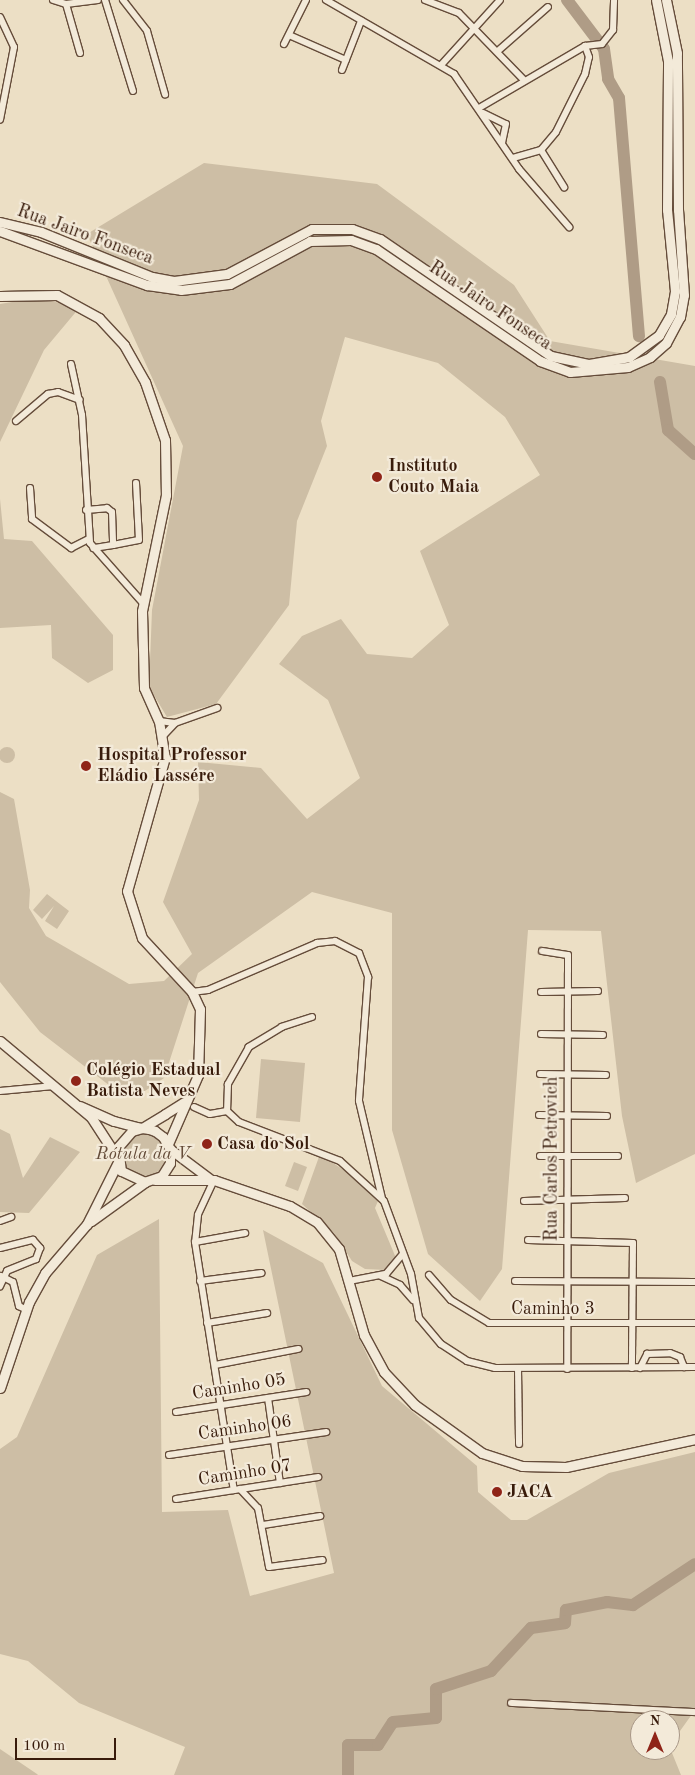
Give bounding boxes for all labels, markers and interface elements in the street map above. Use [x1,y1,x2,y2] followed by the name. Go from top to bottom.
[14,200,156,270] street label: Rua Jairo Fonseca
[424,257,556,355] street label: Rua Jairo Fonseca
[388,456,479,498] place label: Instituto Couto Maia
[370,470,384,484] marker: Instituto Couto Maia
[97,745,247,788] place label: Hospital Professor Eládio Lassére
[79,759,93,773] marker: Hospital Professor Eládio Lassére
[86,1060,221,1102] place label: Colégio Estadual Batista Neves
[70,1075,82,1087] marker: Colégio Estadual Batista Neves
[541,1077,563,1241] street label: Rua Carlos Petrovich
[217,1133,310,1155] place label: Casa do Sol
[201,1138,213,1150] marker: Casa do Sol
[95,1143,191,1165] park label: Rótula da V
[511,1298,595,1320] street label: Caminho 3
[191,1369,287,1405] street label: Caminho 05
[197,1411,293,1445] street label: Caminho 06
[197,1455,293,1491] street label: Caminho 07
[507,1481,553,1503] place label: JACA
[491,1486,503,1498] marker: JACA
[630,1710,680,1760] north arrow
[650,1714,660,1728] text: N
[18,1728,119,1760] scale bar
[23,1739,65,1754] text: 100 m

